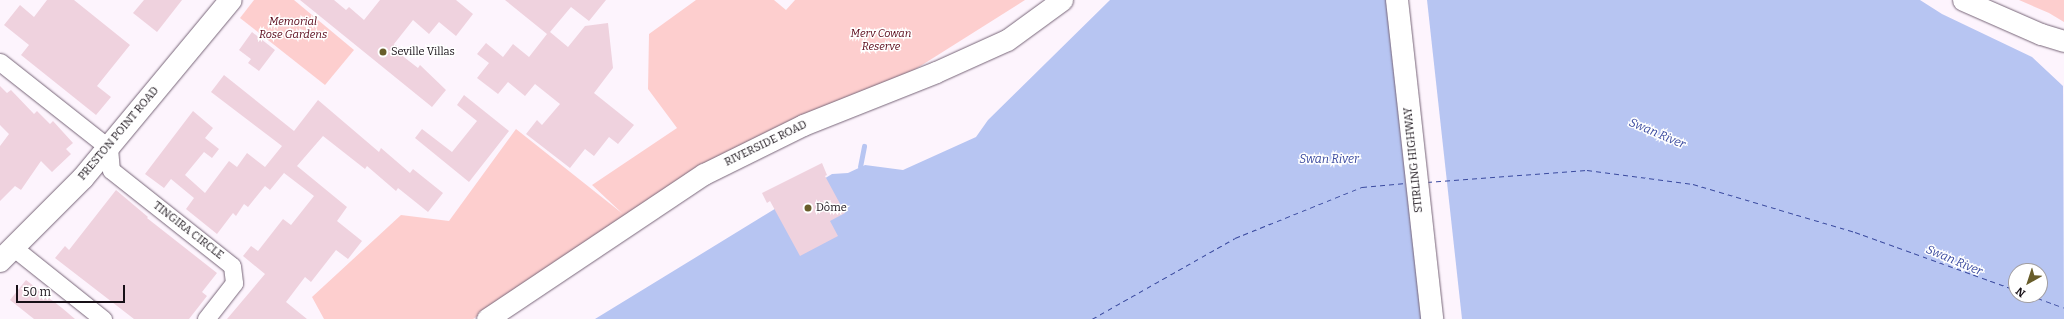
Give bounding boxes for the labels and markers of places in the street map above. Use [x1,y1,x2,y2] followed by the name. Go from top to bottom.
[391,45,455,59] place label: Seville Villas
[378,47,388,57] marker: Seville Villas
[816,201,847,215] place label: Dôme
[803,203,813,213] marker: Dôme

